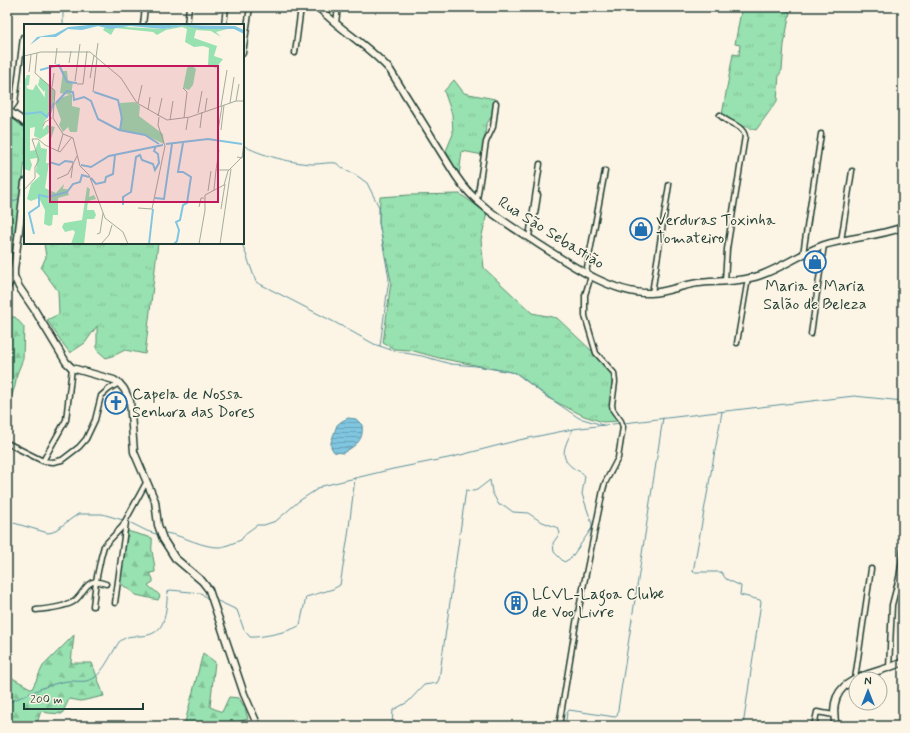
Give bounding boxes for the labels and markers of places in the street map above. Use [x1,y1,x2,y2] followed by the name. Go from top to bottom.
[656,210,776,249] place label: Verduras Toxinha Tomateiro
[628,216,654,242] shop icon: Verduras Toxinha Tomateiro
[802,249,828,275] shop icon: Maria e Maria Salão de Beleza
[763,276,867,315] place label: Maria e Maria Salão de Beleza
[132,384,255,423] place label: Capela de Nossa Senhora das Dores
[103,390,129,416] church icon: Capela de Nossa Senhora das Dores
[532,584,665,623] place label: LCVL-Lagoa Clube de Voo Livre
[503,590,529,616] building icon: LCVL-Lagoa Clube de Voo Livre

